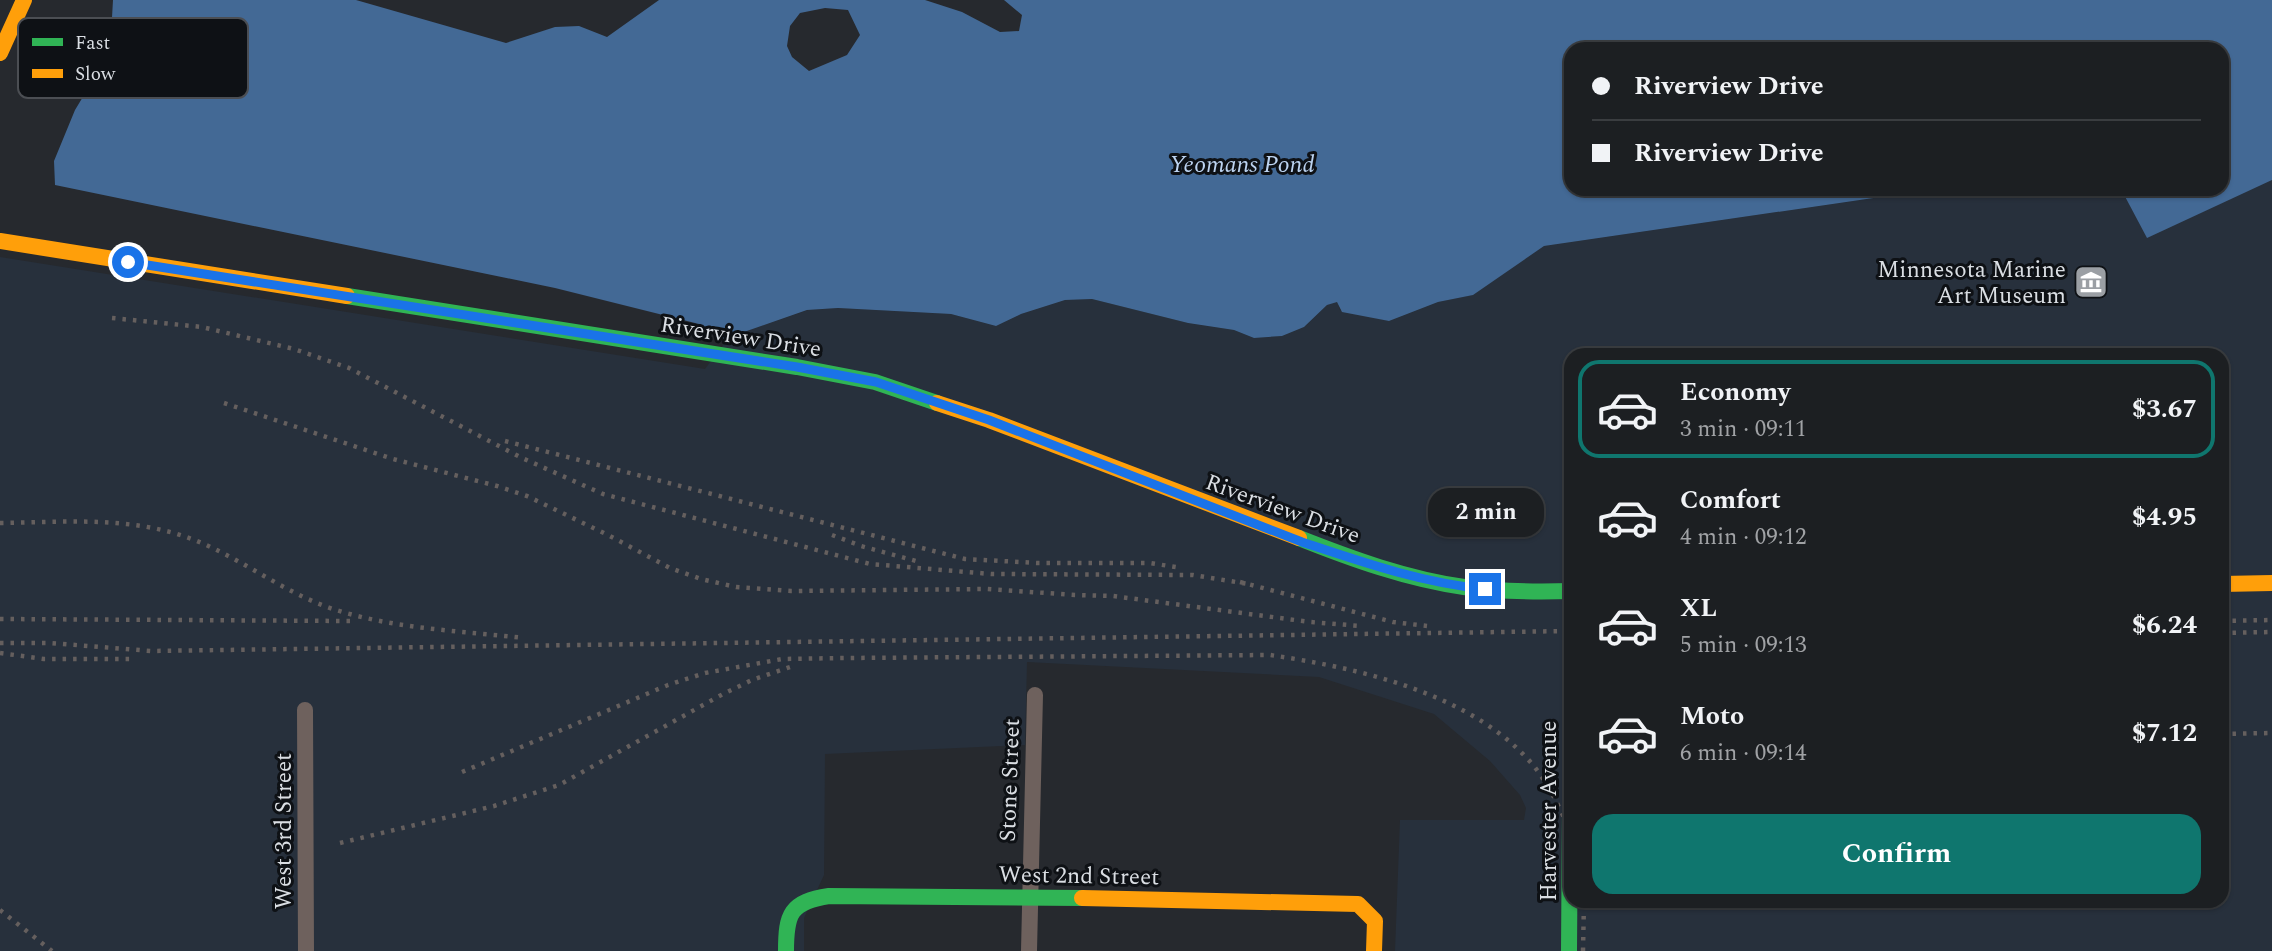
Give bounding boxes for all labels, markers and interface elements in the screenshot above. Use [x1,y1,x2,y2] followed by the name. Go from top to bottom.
[18,18,248,98] legend
[75,29,111,58] text: Fast
[75,60,116,89] text: Slow
[1634,66,1824,106] text: Riverview Drive
[1634,133,1824,173] text: Riverview Drive
[1169,147,1315,183] water label: Yeomans Pond
[112,246,144,278] route start
[1877,253,2066,314] place label: Minnesota Marine Art Museum
[2072,263,2110,301] museum icon: Minnesota Marine Art Museum
[658,307,824,367] street label: Riverview Drive
[1680,372,1790,412] text: Economy
[1596,378,1659,441] icon: car
[2132,389,2197,429] text: $3.67
[1680,412,1807,447] text: 3 min · 09:11
[1200,465,1365,554] street label: Riverview Drive
[1680,480,1781,520] text: Comfort
[1596,486,1659,549] icon: car
[1427,488,1543,536] callout: 2 min
[1455,495,1517,530] text: 2 min
[2132,497,2197,537] text: $4.95
[1680,520,1807,555] text: 4 min · 09:12
[1469,573,1501,605] route end
[1680,588,1717,628] text: XL
[1596,594,1659,657] icon: car
[2132,605,2197,645] text: $6.24
[1680,628,1807,663] text: 5 min · 09:13
[1680,696,1744,736] text: Moto
[1596,702,1659,765] icon: car
[2132,713,2197,753] text: $7.12
[991,718,1030,842] street label: Stone Street
[1532,721,1567,901] street label: Harvester Avenue
[1680,736,1807,771] text: 6 min · 09:14
[267,753,302,909] street label: West 3rd Street
[1592,814,2201,894] button: Confirm
[998,858,1160,895] street label: West 2nd Street

